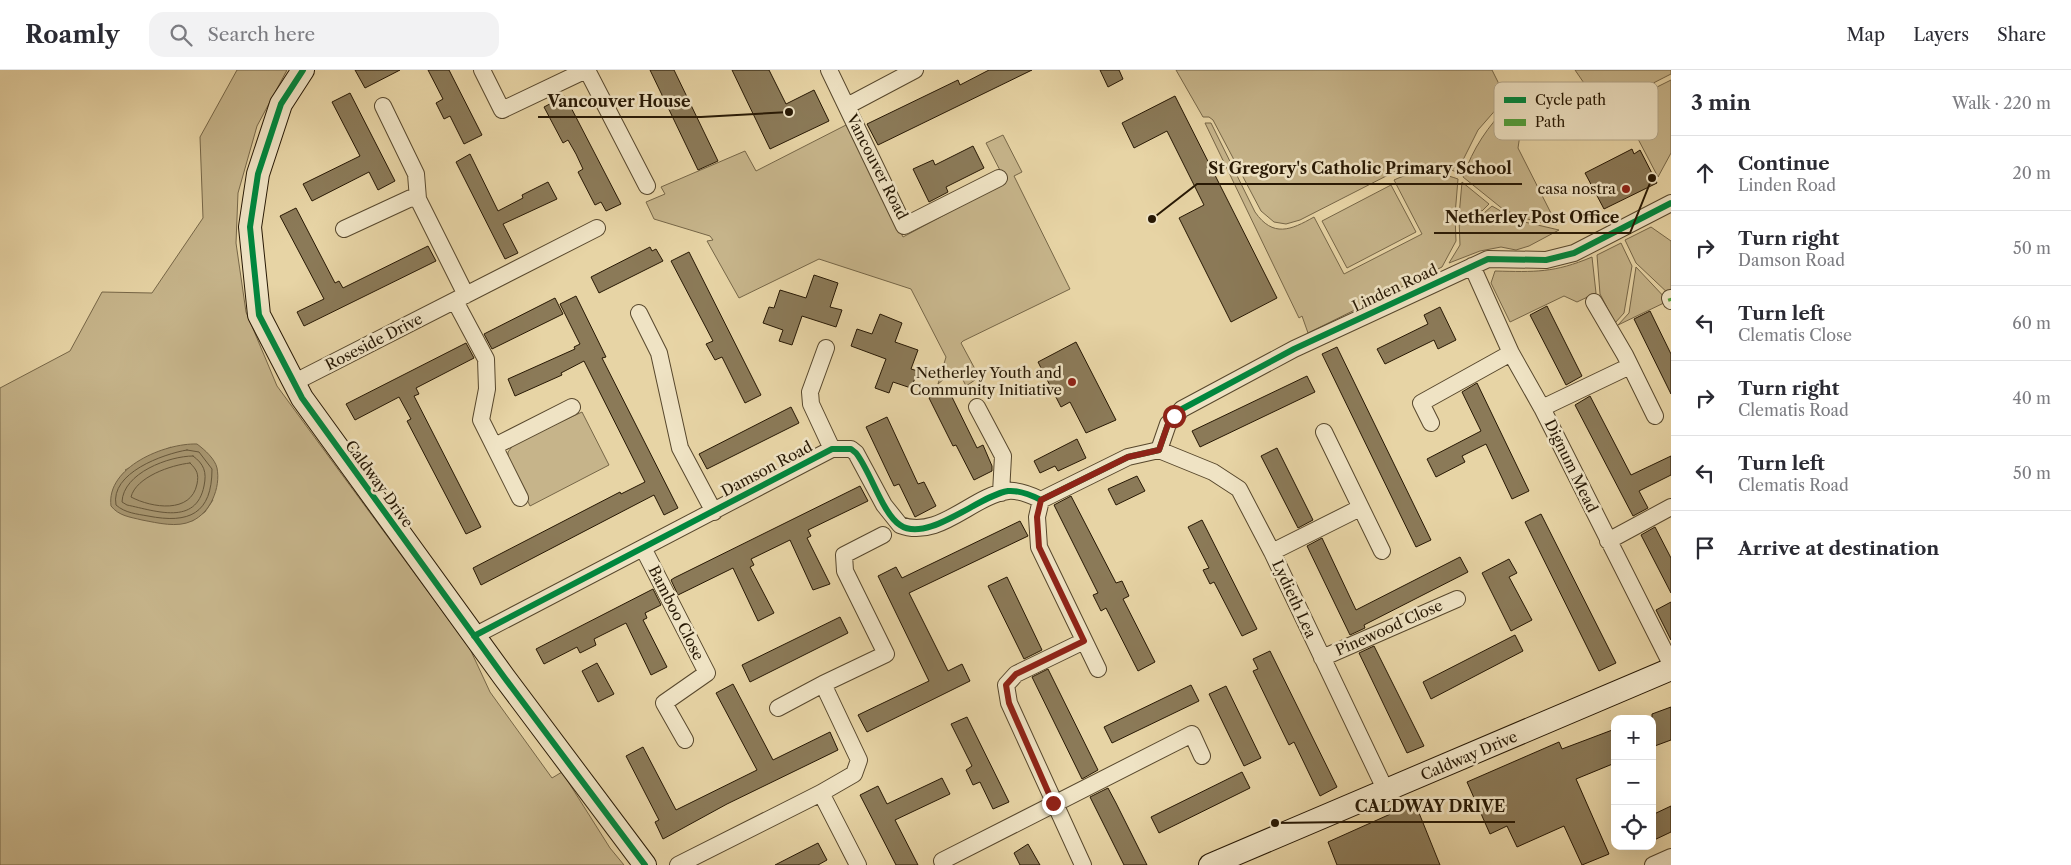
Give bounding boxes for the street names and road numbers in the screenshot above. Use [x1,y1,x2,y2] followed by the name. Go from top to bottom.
[842,110,912,223] street label: Vancouver Road
[1349,260,1440,316] street label: Linden Road
[322,309,426,374] street label: Roseside Drive
[1541,416,1602,516] street label: Dignum Mead
[341,436,417,531] street label: Caldway Drive
[718,437,815,500] street label: Damson Road
[1268,557,1321,641] street label: Lydieth Lea
[644,562,709,663] street label: Bamboo Close
[1332,595,1446,660] street label: Pinewood Close
[1418,727,1520,784] street label: Caldway Drive

